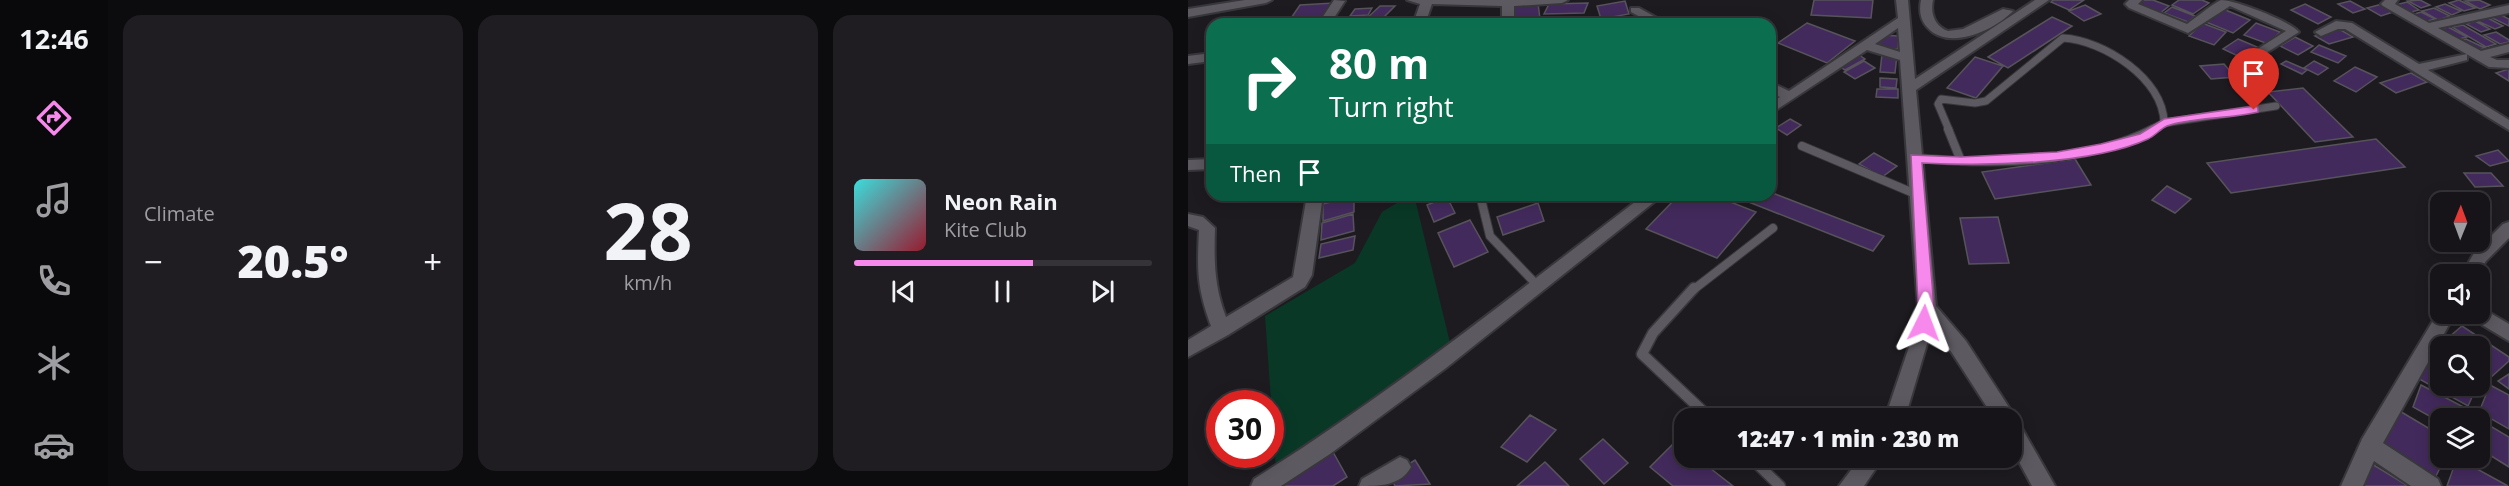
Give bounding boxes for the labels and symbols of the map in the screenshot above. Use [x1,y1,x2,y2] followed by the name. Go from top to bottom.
[2228,48,2279,110] pin
[2430,192,2490,252] north arrow
[1892,291,1956,355] position arrow
[1206,390,1284,468] speed limit sign: 30

